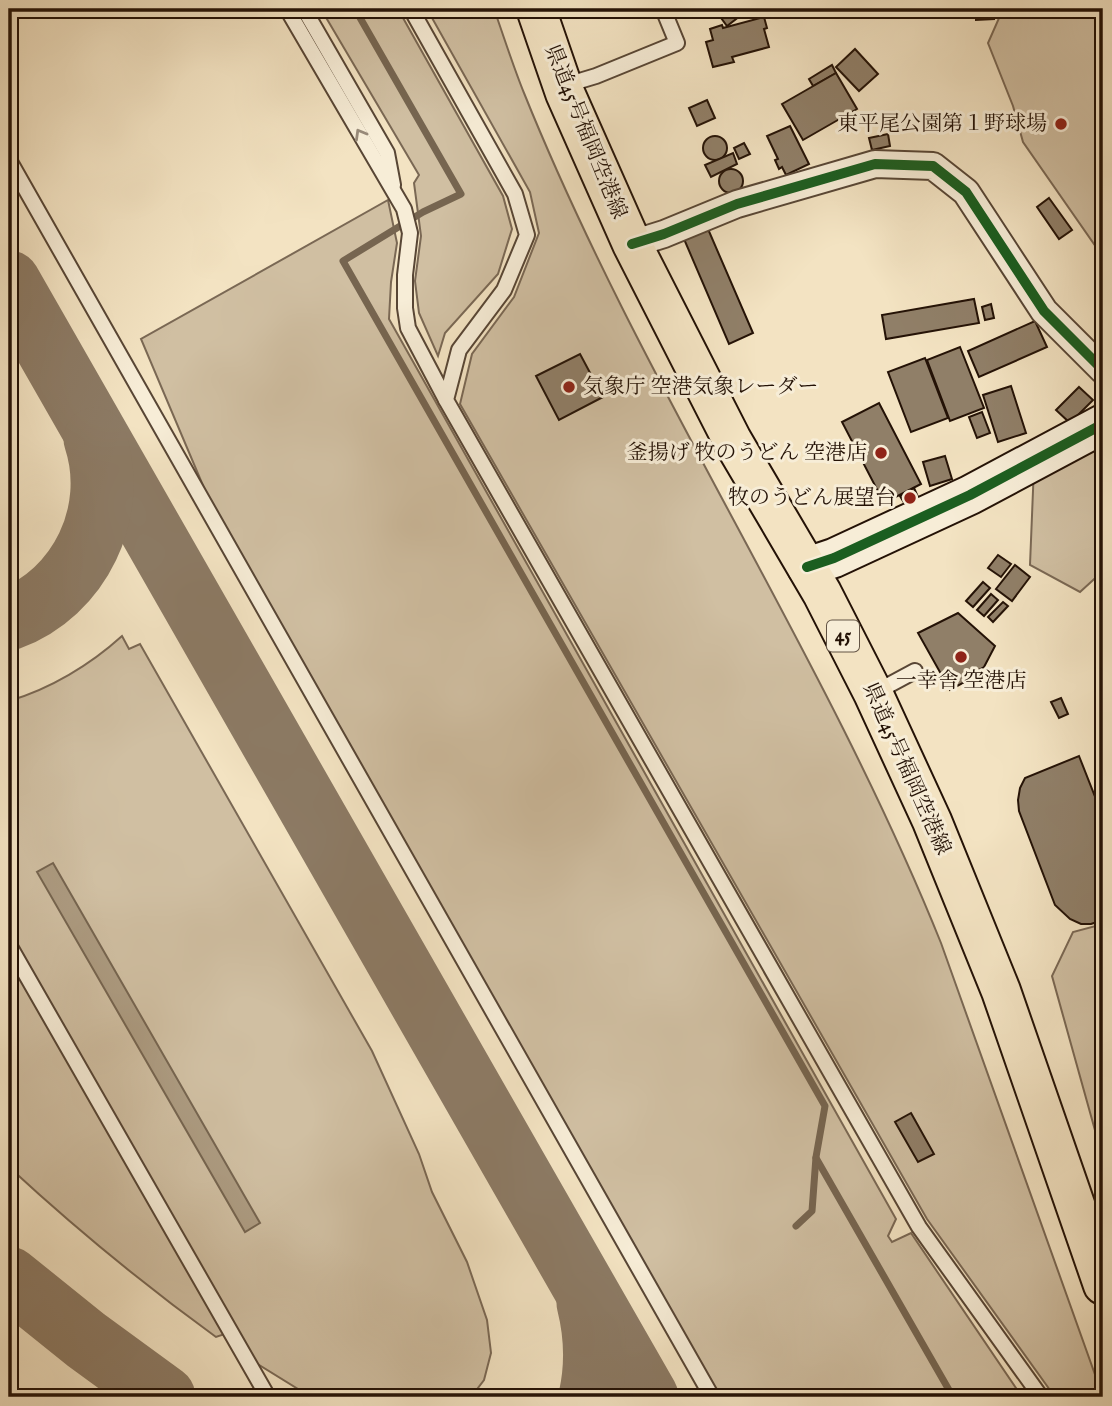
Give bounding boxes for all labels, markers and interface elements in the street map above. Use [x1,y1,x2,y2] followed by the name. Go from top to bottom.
[538,41,632,223] street label: 県道45号福岡空港線
[837,111,1047,138] place label: 東平尾公園第１野球場
[1053,116,1069,132] marker: 東平尾公園第１野球場
[355,129,368,141] one-way arrow
[583,374,819,401] place label: 気象庁 空港気象レーダー
[561,379,577,395] marker: 気象庁 空港気象レーダー
[627,440,867,467] place label: 釜揚げ 牧のうどん 空港店
[873,445,889,461] marker: 釜揚げ 牧のうどん 空港店
[728,485,896,512] place label: 牧のうどん展望台
[902,490,918,506] marker: 牧のうどん展望台
[827,621,859,652] road number: 45
[953,649,969,665] marker: 一幸舎 空港店
[896,668,1026,695] place label: 一幸舎 空港店
[856,679,956,859] street label: 県道45号福岡空港線

